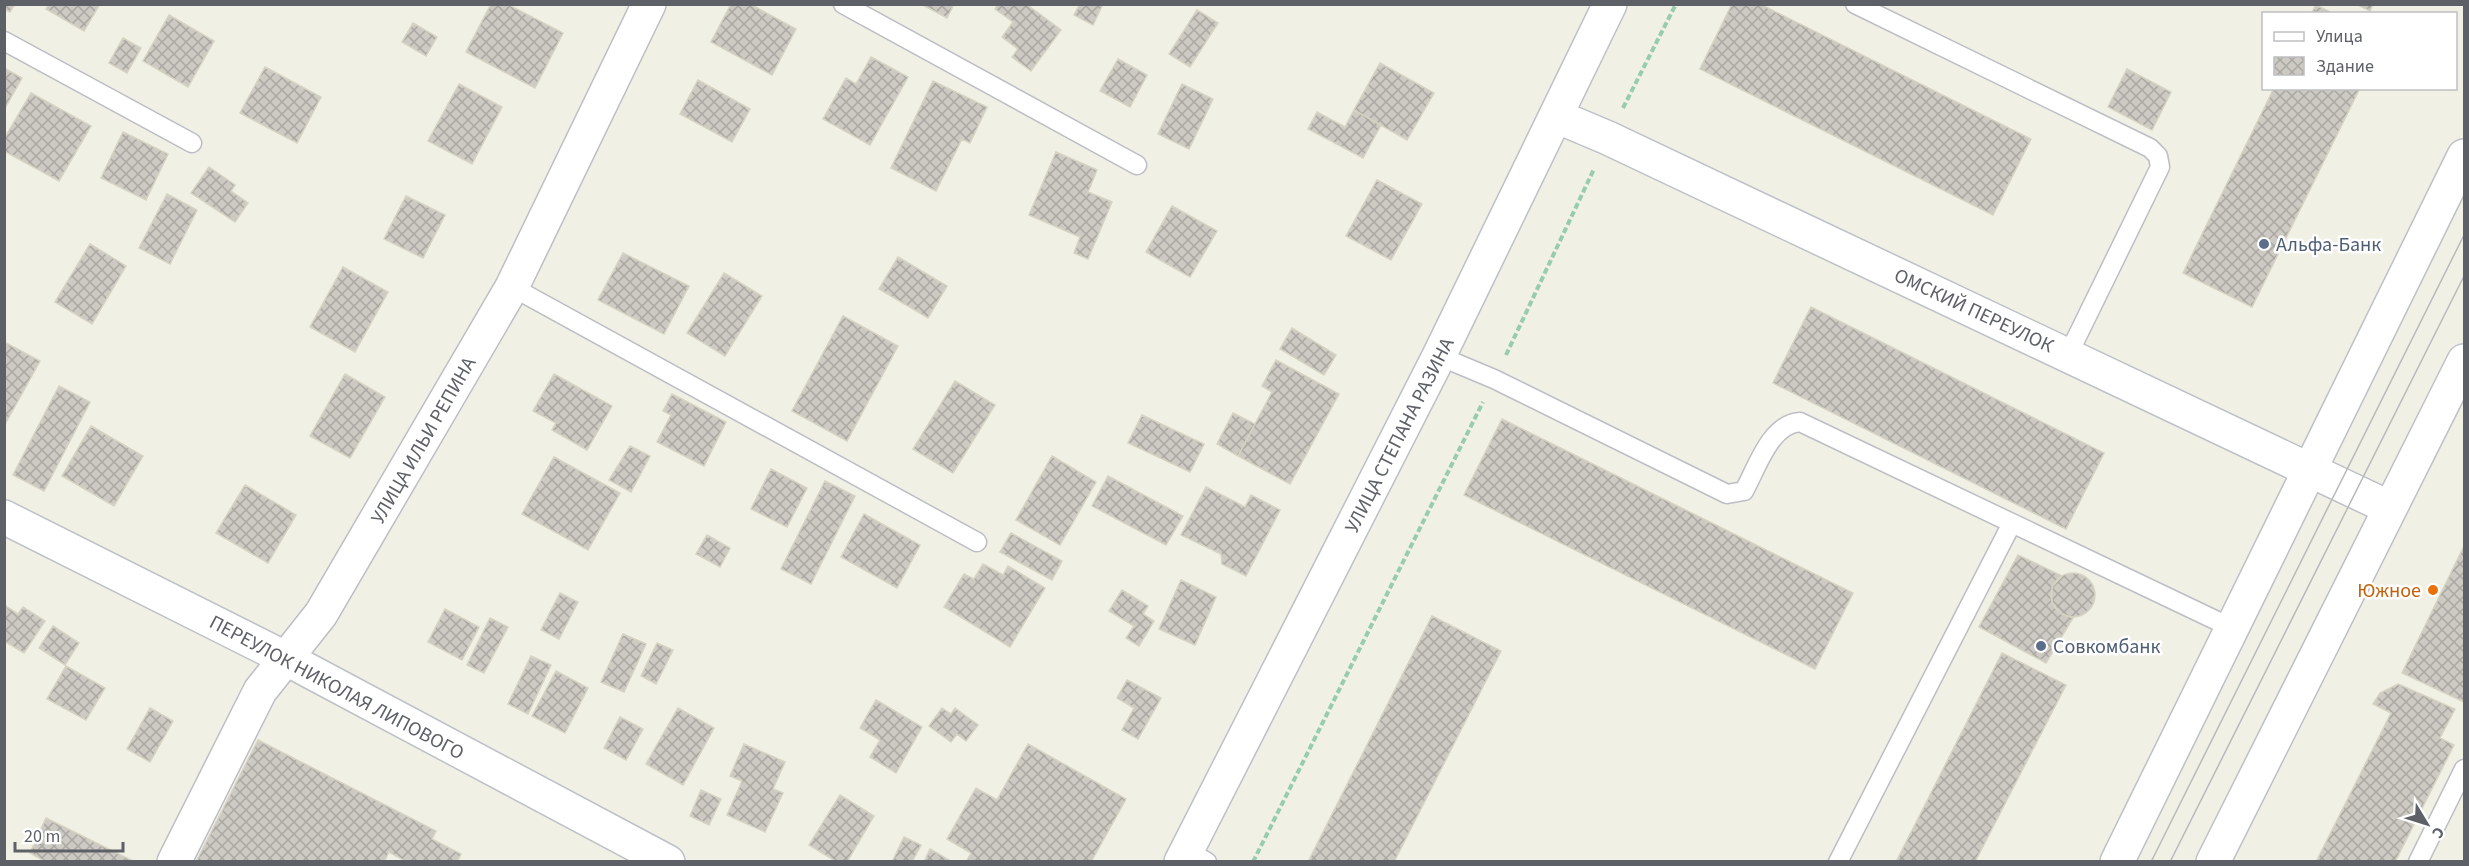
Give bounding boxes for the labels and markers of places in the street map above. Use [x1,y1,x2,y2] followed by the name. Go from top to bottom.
[2276,231,2381,259] place label: Альфа-Банк
[2257,237,2271,251] marker: Альфа-Банк
[2357,577,2421,605] place label: Южное
[2426,583,2440,597] marker: Южное
[2053,633,2160,661] place label: Совкомбанк
[2034,639,2048,653] marker: Совкомбанк

